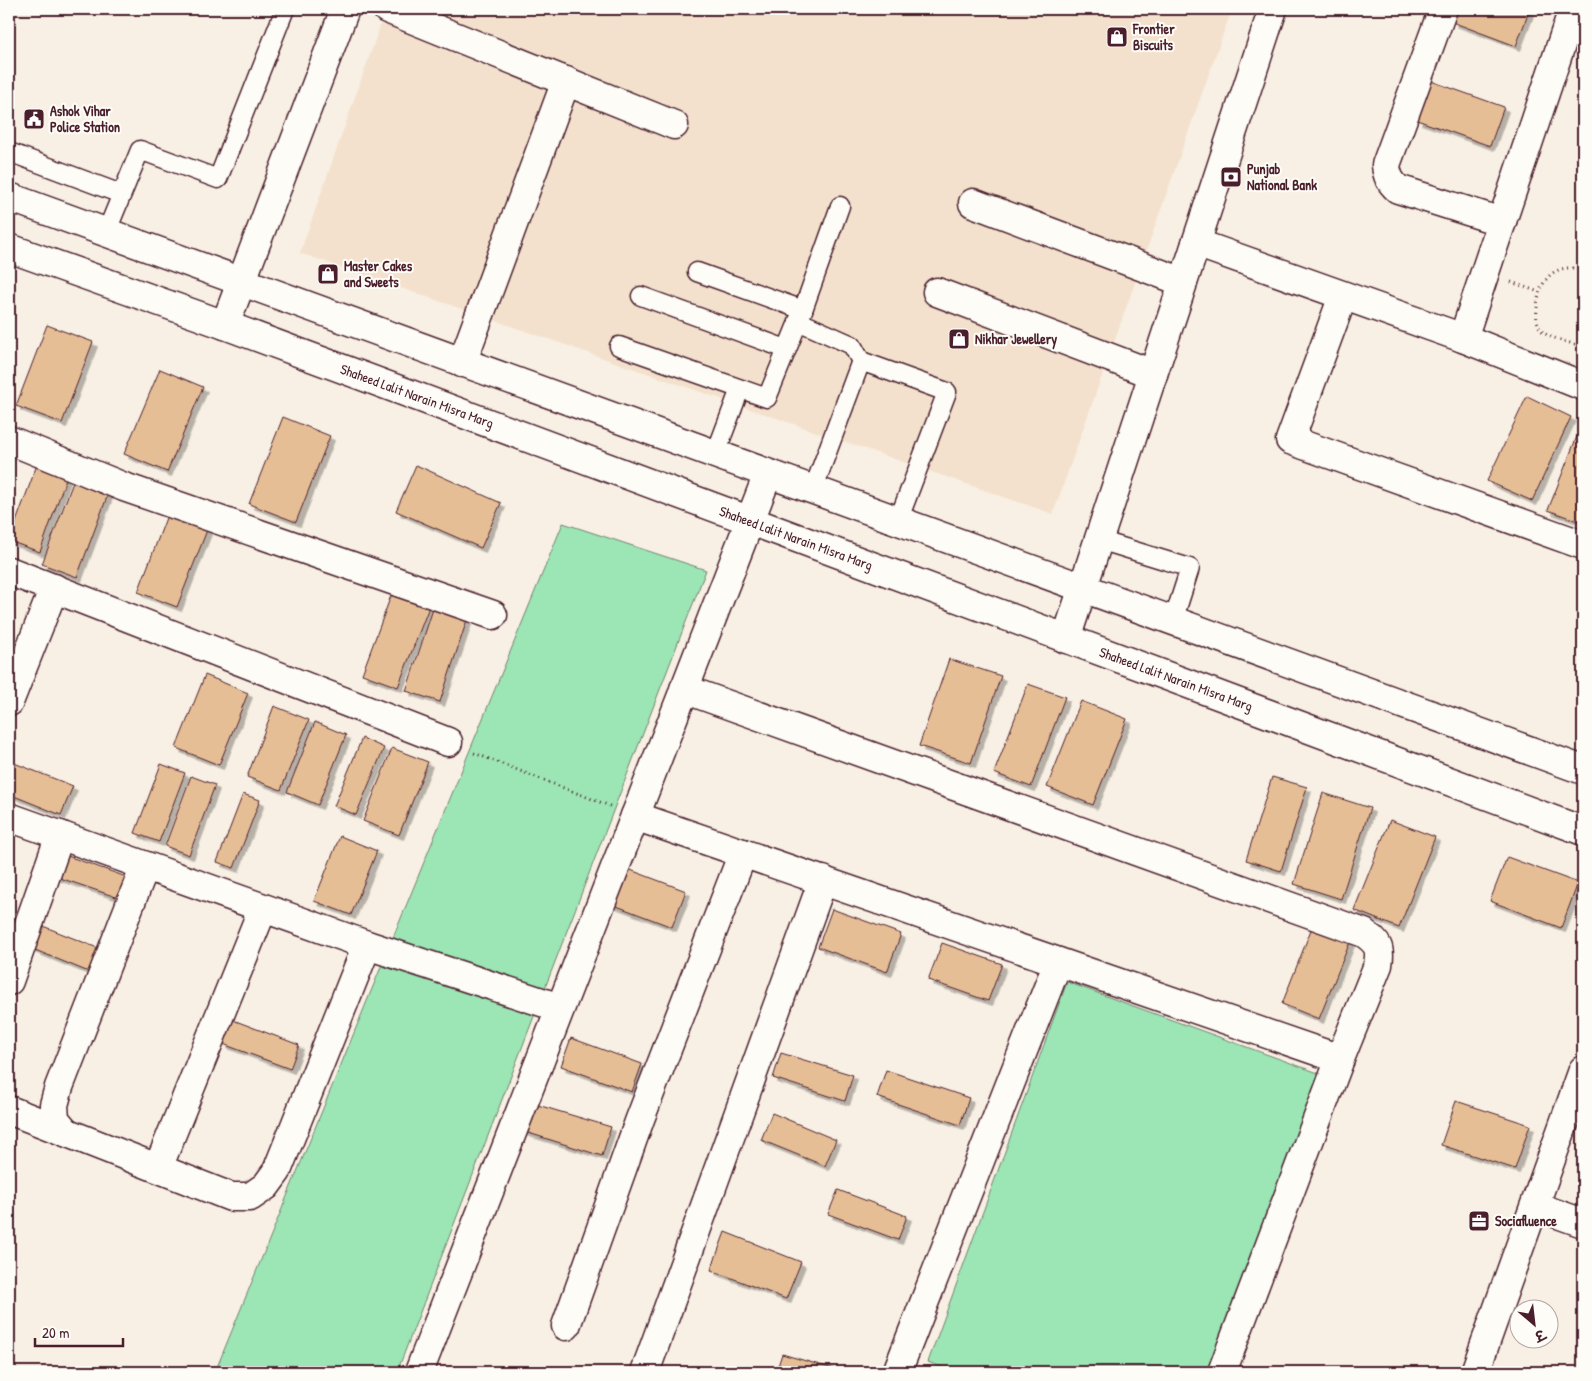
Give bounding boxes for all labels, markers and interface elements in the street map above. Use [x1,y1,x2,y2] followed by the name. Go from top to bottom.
[1132,19,1175,54] place label: Frontier Biscuits
[1105,25,1129,49] shop icon: Frontier Biscuits
[50,101,120,136] place label: Ashok Vihar Police Station
[22,107,46,131] public building icon: Ashok Vihar Police Station
[1247,159,1317,194] place label: Punjab National Bank
[1219,165,1243,189] bank icon: Punjab National Bank
[344,256,413,291] place label: Master Cakes and Sweets
[316,262,340,286] shop icon: Master Cakes and Sweets
[947,327,971,351] shop icon: Nikhar Jewellery
[975,329,1057,350] place label: Nikhar Jewellery
[337,359,497,433] street label: Shaheed Lalit Narain Misra Marg
[716,501,876,575] street label: Shaheed Lalit Narain Misra Marg
[1096,642,1256,716] street label: Shaheed Lalit Narain Misra Marg
[1467,1209,1491,1233] office icon: Sociafluence
[1495,1211,1557,1230] place label: Sociafluence
[1510,1298,1560,1348] north arrow
[35,1316,122,1348] scale bar
[42,1322,69,1343] text: 20 m
[1530,1324,1551,1347] text: उ

